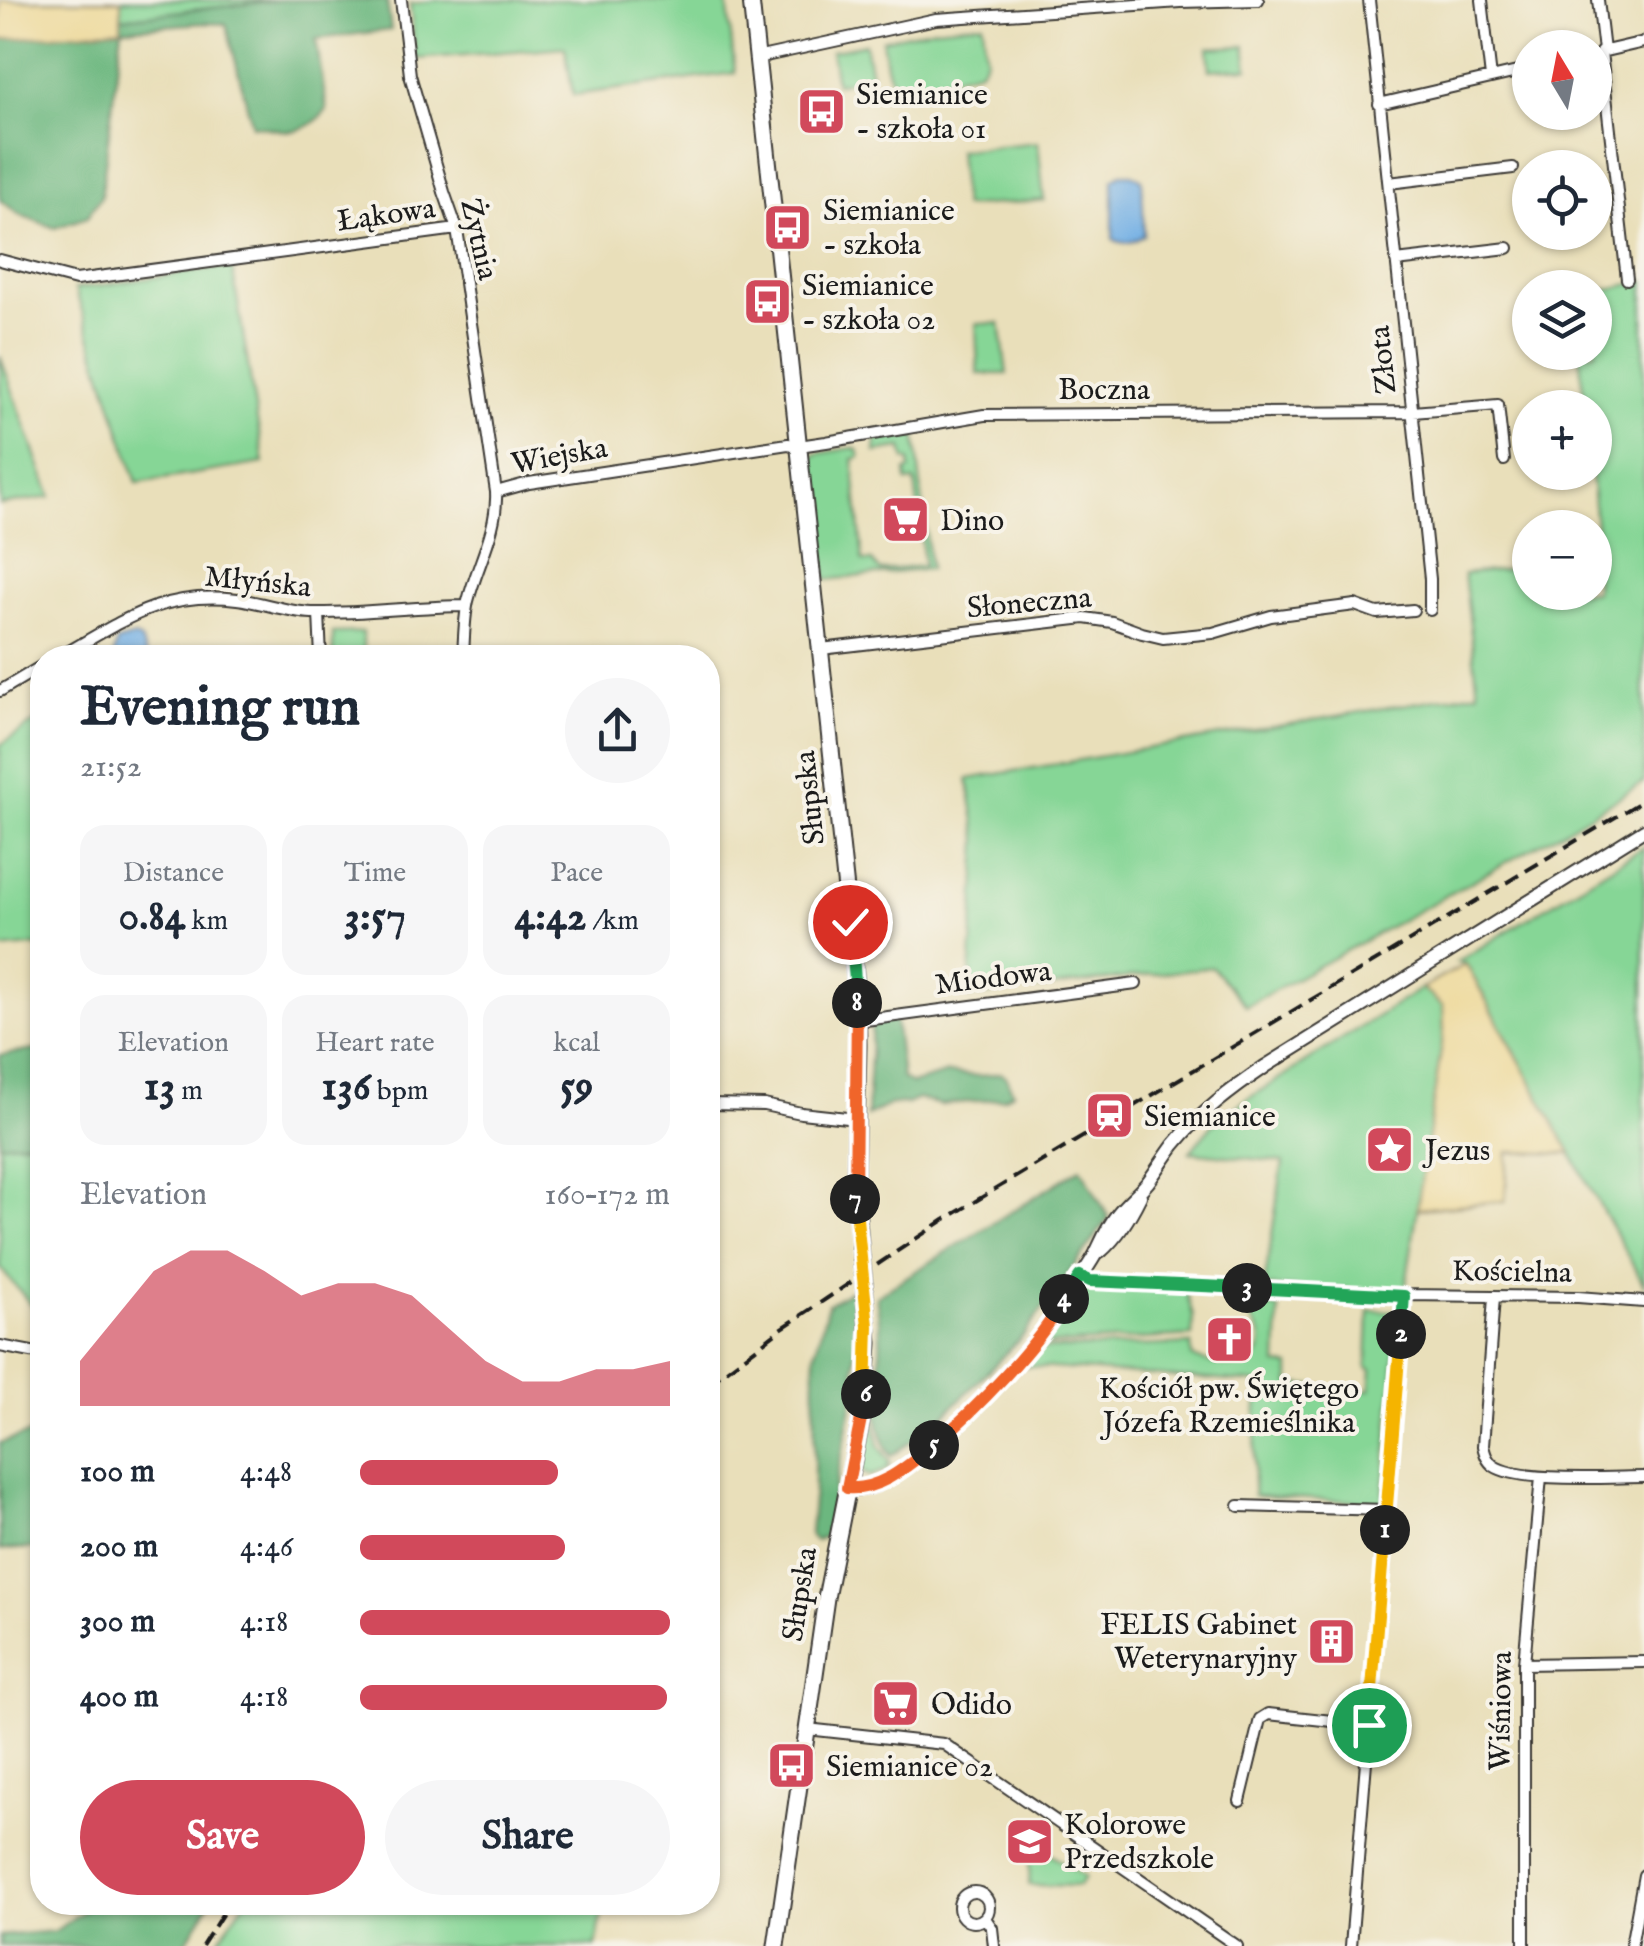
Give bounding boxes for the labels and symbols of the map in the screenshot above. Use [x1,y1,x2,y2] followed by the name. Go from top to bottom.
[1512,30,1612,130] north arrow
[856,77,988,149] place label: Siemianice - szkoła 01
[795,85,847,137] bus stop icon: Siemianice - szkoła 01
[335,190,438,242] street label: Łąkowa
[823,193,955,265] place label: Siemianice - szkoła
[450,195,506,284] street label: Żytnia
[762,201,814,253] bus stop icon: Siemianice - szkoła
[802,268,935,340] place label: Siemianice - szkoła 02
[741,276,793,328] bus stop icon: Siemianice - szkoła 02
[1362,324,1406,396] street label: Złota
[1058,372,1150,410] street label: Boczna
[508,430,610,484] street label: Wiejska
[879,494,931,546] supermarket icon: Dino
[940,503,1004,541] place label: Dino
[203,559,313,607] street label: Młyńska
[965,580,1093,628] street label: Słoneczna
[787,749,835,847] street label: Słupska
[808,880,893,965] pin
[933,953,1054,1005] street label: Miodowa
[832,978,882,1028] pin: 8
[1083,1090,1135,1142] station icon: Siemianice
[1144,1099,1276,1137] place label: Siemianice
[1364,1124,1416,1176] place icon: Jezus
[1422,1133,1490,1171] place label: Jezus
[830,1174,880,1224] pin: 7
[1452,1253,1572,1293] street label: Kościelna
[1222,1263,1272,1313] pin: 3
[1039,1274,1089,1324] pin: 4
[1376,1309,1426,1359] pin: 2
[1203,1313,1255,1365] church icon: Kościół pw. Świętego Józefa Rzemieślnika
[841,1369,891,1419] pin: 6
[1099,1371,1359,1443] place label: Kościół pw. Świętego Józefa Rzemieślnika
[909,1420,959,1470] pin: 5
[1360,1505,1410,1555] pin: 1
[775,1544,827,1644] street label: Słupska
[1100,1607,1297,1679] place label: FELIS Gabinet Weterynaryjny
[1306,1615,1358,1667] building icon: FELIS Gabinet Weterynaryjny
[1482,1651,1522,1771] street label: Wiśniowa
[870,1678,922,1730] supermarket icon: Odido
[1327,1683,1412,1768] pin
[931,1687,1012,1725] place label: Odido
[765,1740,817,1792] bus stop icon: Siemianice 02
[826,1749,993,1787] place label: Siemianice 02
[1064,1807,1214,1879] place label: Kolorowe Przedszkole
[1003,1815,1055,1867] school or university icon: Kolorowe Przedszkole

